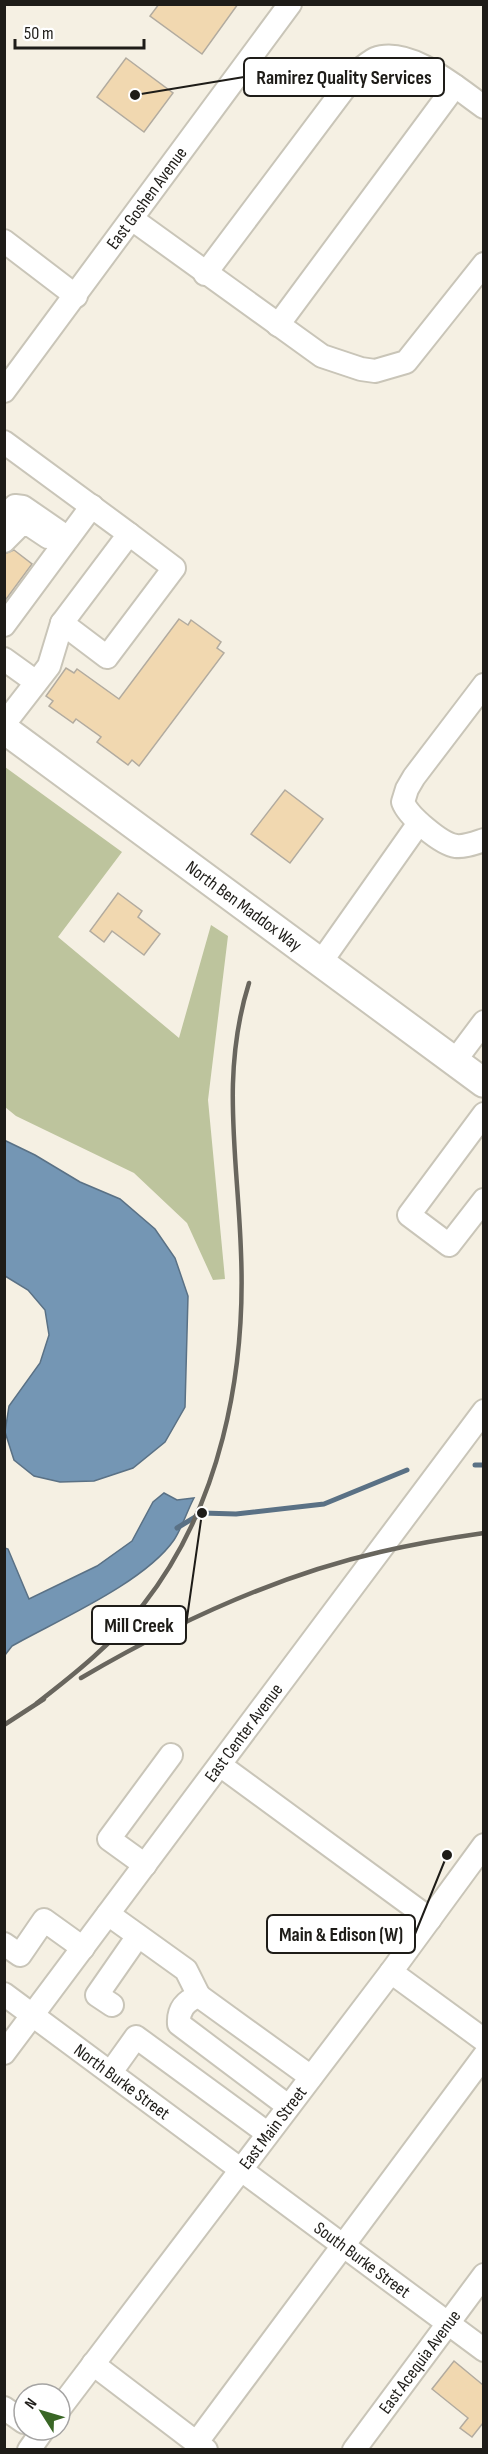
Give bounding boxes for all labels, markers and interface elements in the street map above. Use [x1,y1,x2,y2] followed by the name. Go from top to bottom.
[15,12,144,50] scale bar
[24,23,54,44] text: 50 m
[244,58,444,96] callout: Ramirez Quality Services
[256,66,432,90] text: Ramirez Quality Services
[102,143,192,253] street label: East Goshen Avenue
[182,857,306,956] street label: North Ben Maddox Way
[92,1606,186,1644] callout: Mill Creek
[104,1614,174,1638] text: Mill Creek
[200,1680,287,1786] street label: East Center Avenue
[267,1915,415,1953] callout: Main & Edison (W)
[279,1923,403,1947] text: Main & Edison (W)
[70,2040,174,2125] street label: North Burke Street
[235,2082,312,2174] street label: East Main Street
[310,2218,414,2303] street label: South Burke Street
[375,2306,465,2418] street label: East Acequia Avenue
[12,2382,72,2442] north arrow
[21,2395,41,2413] text: N

